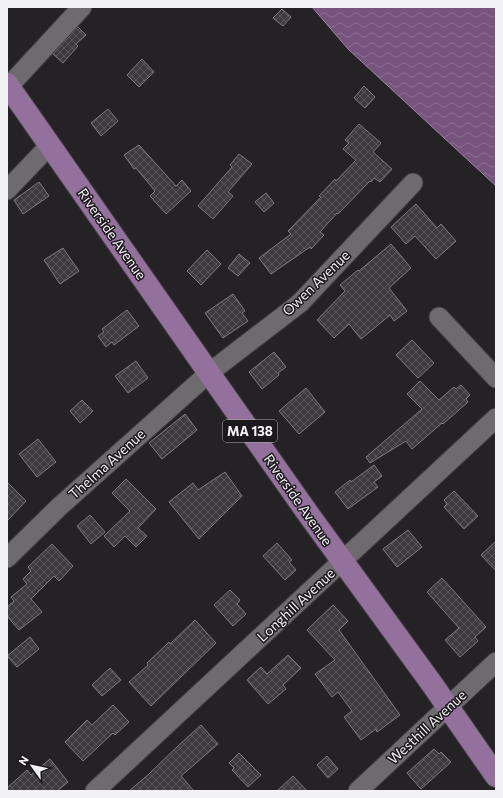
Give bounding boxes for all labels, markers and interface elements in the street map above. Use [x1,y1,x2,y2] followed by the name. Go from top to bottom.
[75,185,150,283] street label: Riverside Avenue
[278,246,353,319] street label: Owen Avenue
[223,420,277,442] road number: MA 138
[65,425,148,502] street label: Thelma Avenue
[261,451,336,549] street label: Riverside Avenue
[253,564,338,645] street label: Longhill Avenue
[384,686,469,767] street label: Westhill Avenue
[12,746,52,786] north arrow
[15,753,31,767] text: N

